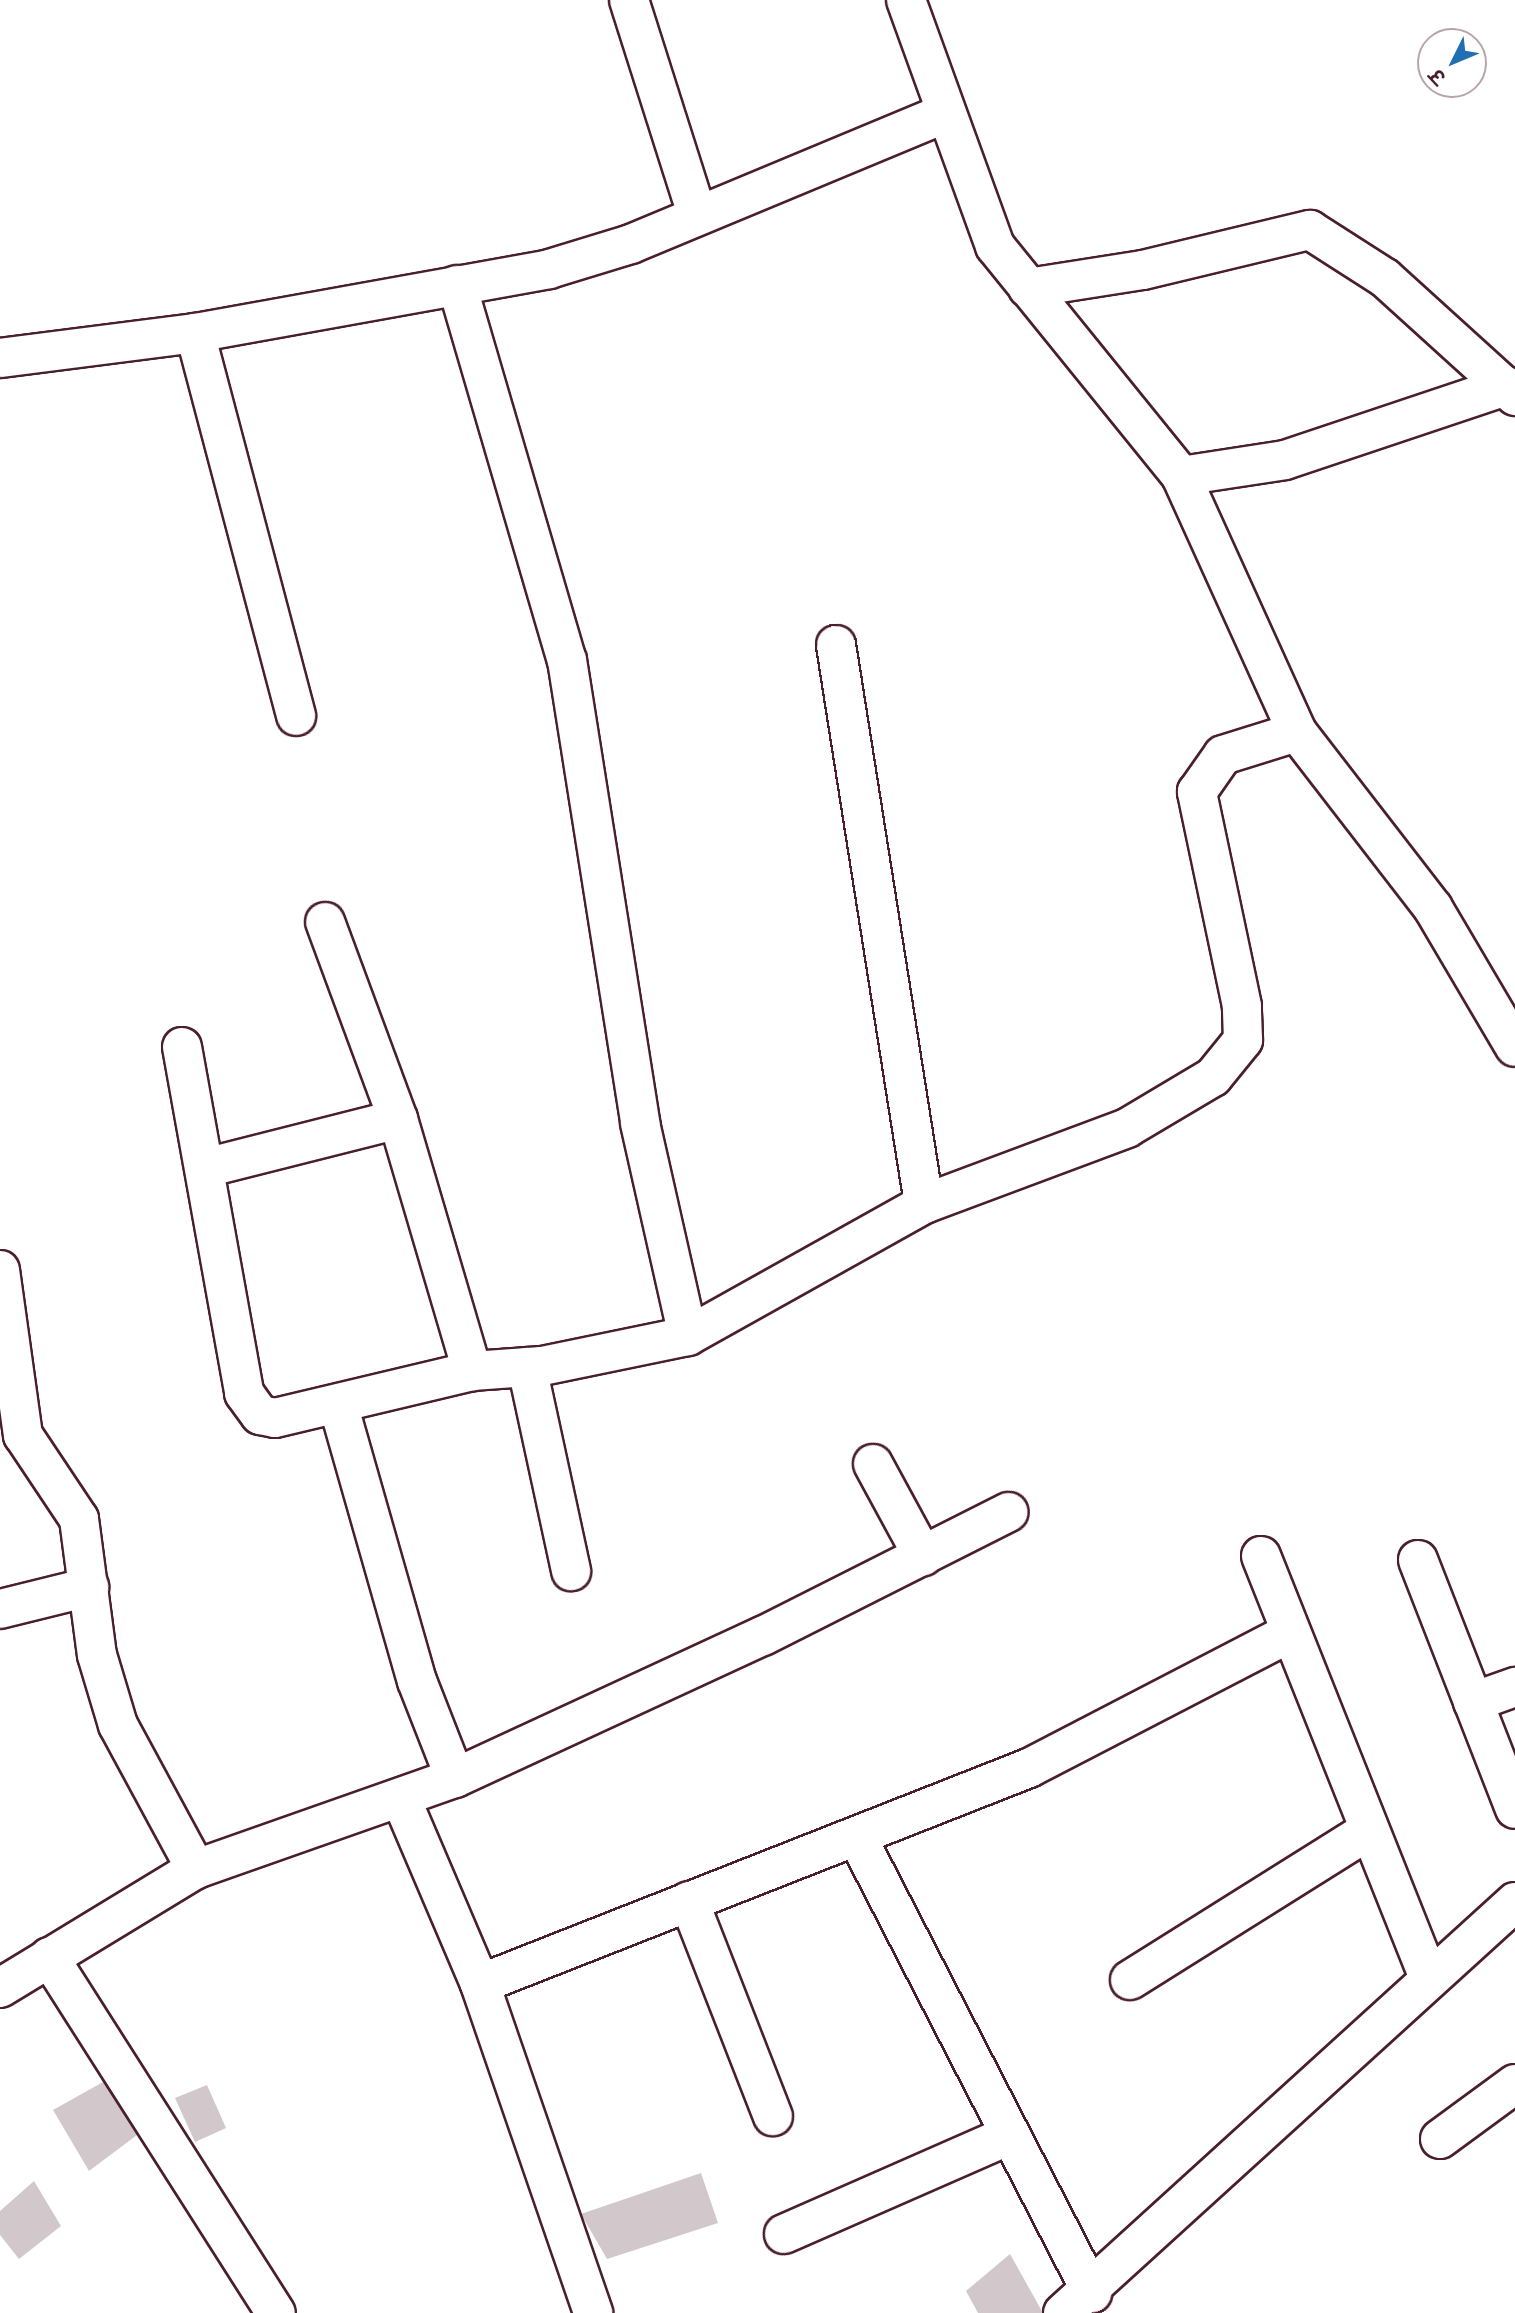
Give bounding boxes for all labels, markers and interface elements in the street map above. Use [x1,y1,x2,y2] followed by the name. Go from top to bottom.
[1417,28,1487,98] north arrow
[1424,63,1451,89] text: उ

